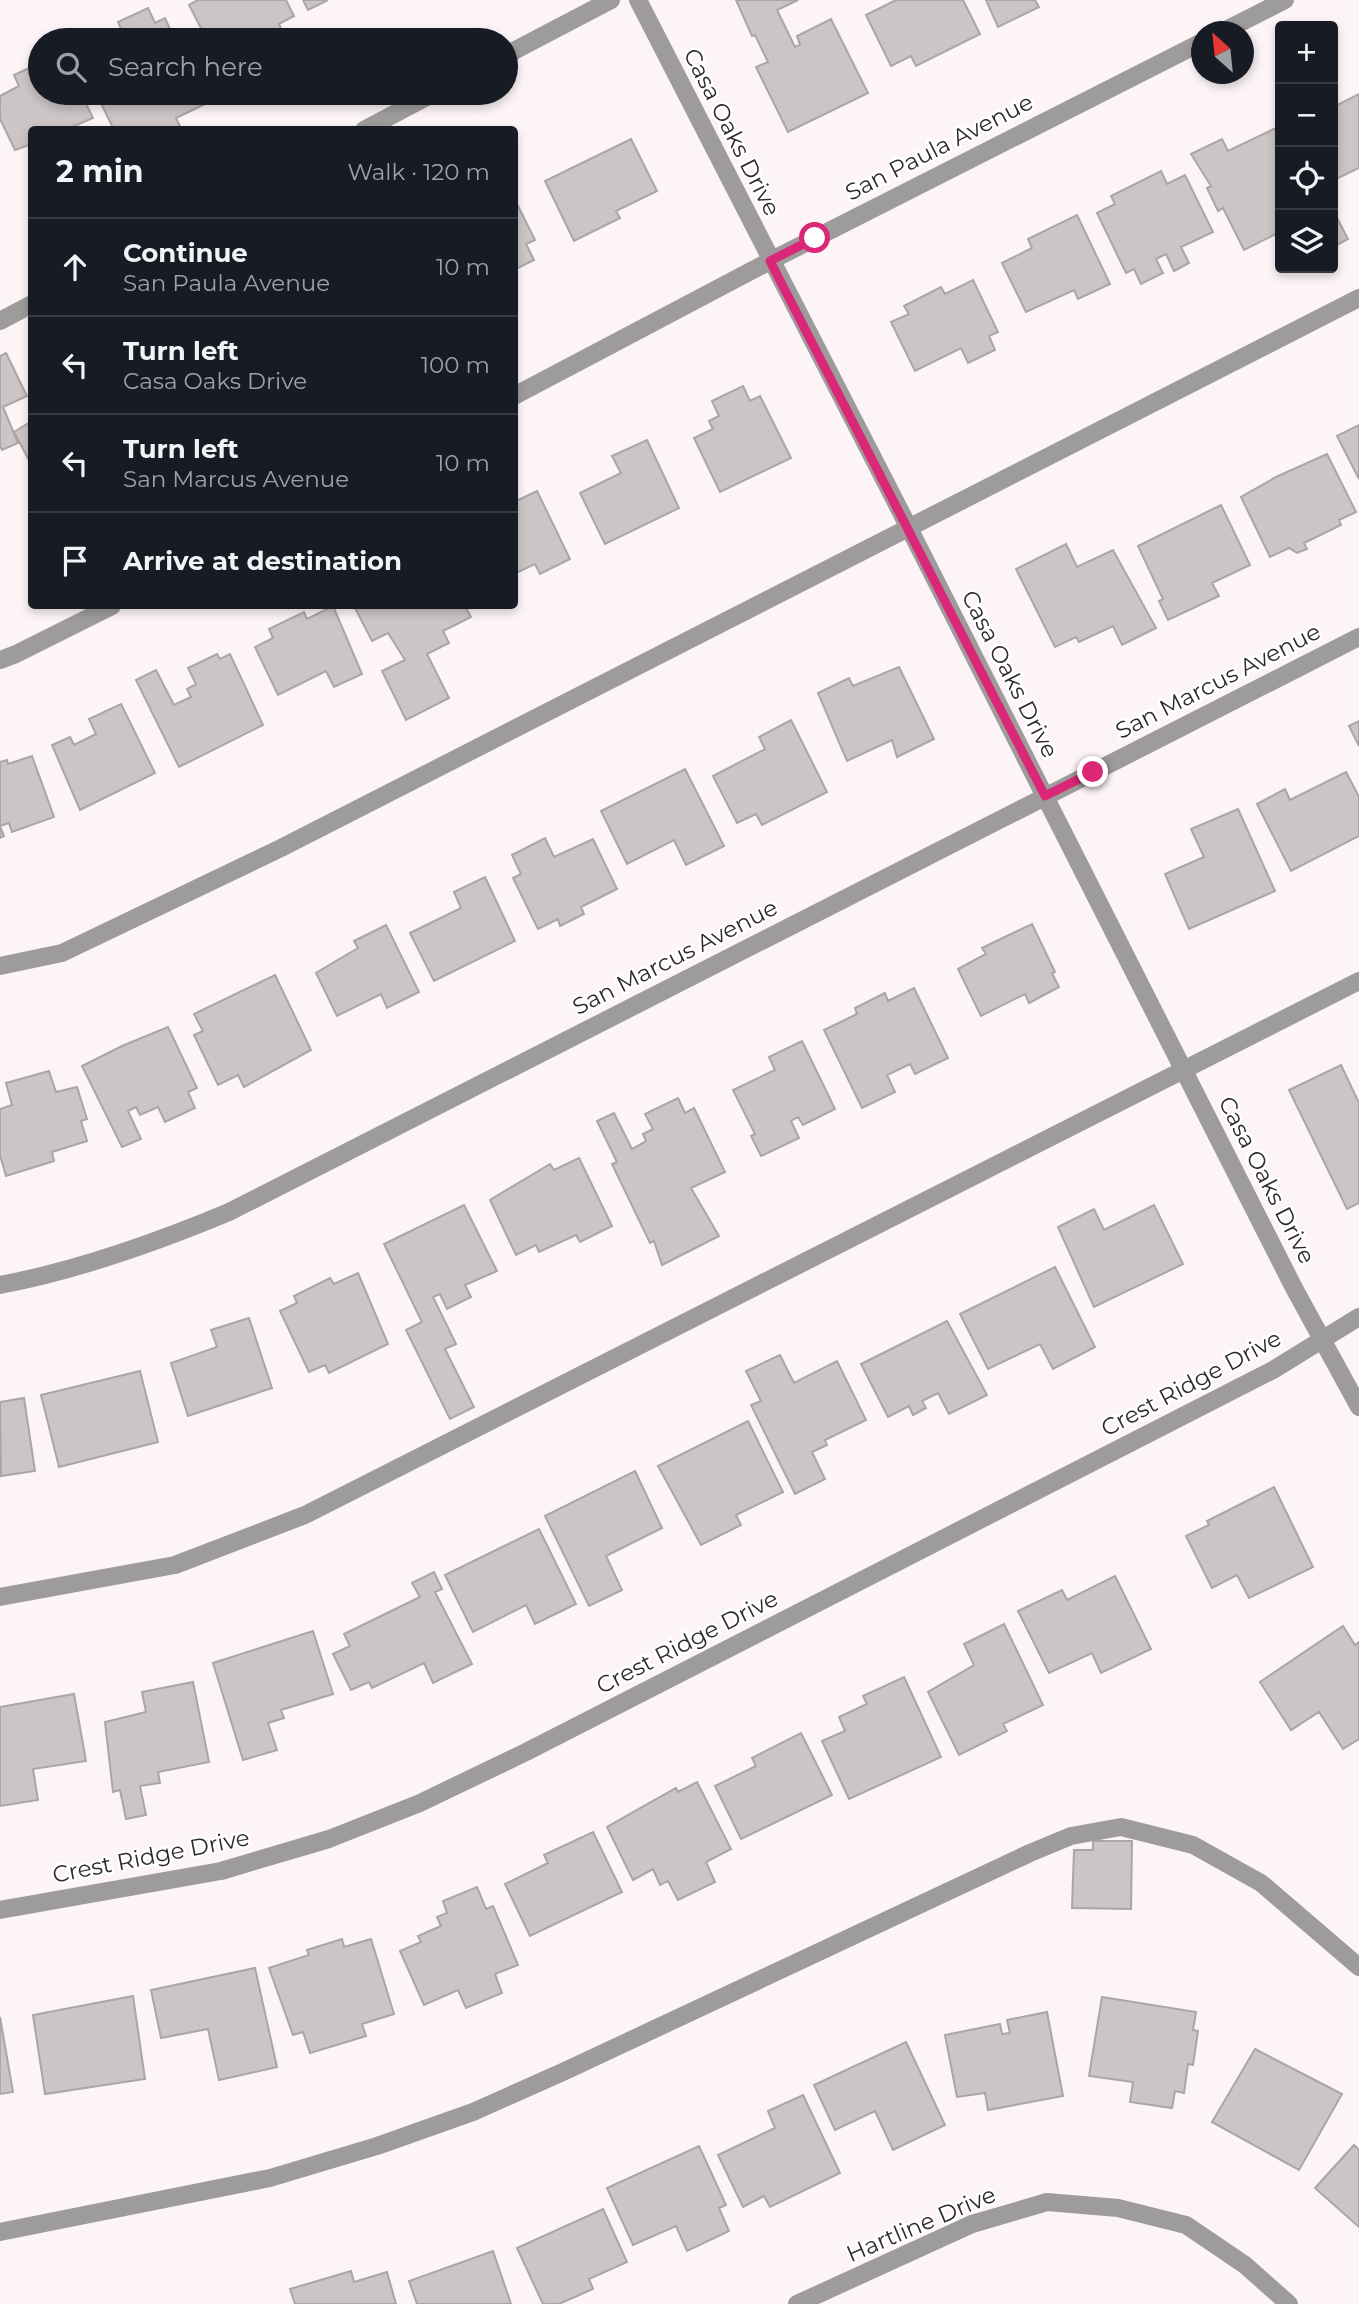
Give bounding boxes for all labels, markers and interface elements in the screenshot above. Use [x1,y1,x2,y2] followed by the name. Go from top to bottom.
[1191,21,1254,84] north arrow
[1275,21,1338,273] map controls
[1275,21,1338,84] button: +
[28,28,518,105] search box
[678,44,786,220] street label: Casa Oaks Drive
[52,48,90,86] icon: search
[108,51,263,83] text: Search here
[1275,84,1338,147] button: −
[840,88,1038,206] street label: San Paula Avenue
[1275,147,1338,210] button: locate
[56,153,143,190] text: 2 min
[347,158,490,186] text: Walk · 120 m
[1275,210,1338,273] button: layers
[799,222,830,253] route start
[123,237,248,269] text: Continue
[56,248,94,286] icon: ahead
[436,253,490,281] text: 10 m
[123,269,330,297] text: San Paula Avenue
[123,335,239,367] text: Turn left
[56,346,94,384] icon: left
[421,351,490,379] text: 100 m
[123,367,307,395] text: Casa Oaks Drive
[123,433,239,465] text: Turn left
[56,444,94,482] icon: left
[436,449,490,477] text: 10 m
[123,465,349,493] text: San Marcus Avenue
[56,542,94,580] icon: arrive
[123,545,402,577] text: Arrive at destination
[956,586,1064,762] street label: Casa Oaks Drive
[1111,617,1325,745] street label: San Marcus Avenue
[1077,756,1108,787] route end
[568,893,782,1021] street label: San Marcus Avenue
[1213,1092,1321,1268] street label: Casa Oaks Drive
[1096,1324,1286,1442] street label: Crest Ridge Drive
[592,1584,782,1700] street label: Crest Ridge Drive
[50,1823,252,1889] street label: Crest Ridge Drive
[842,2180,1000,2268] street label: Hartline Drive

